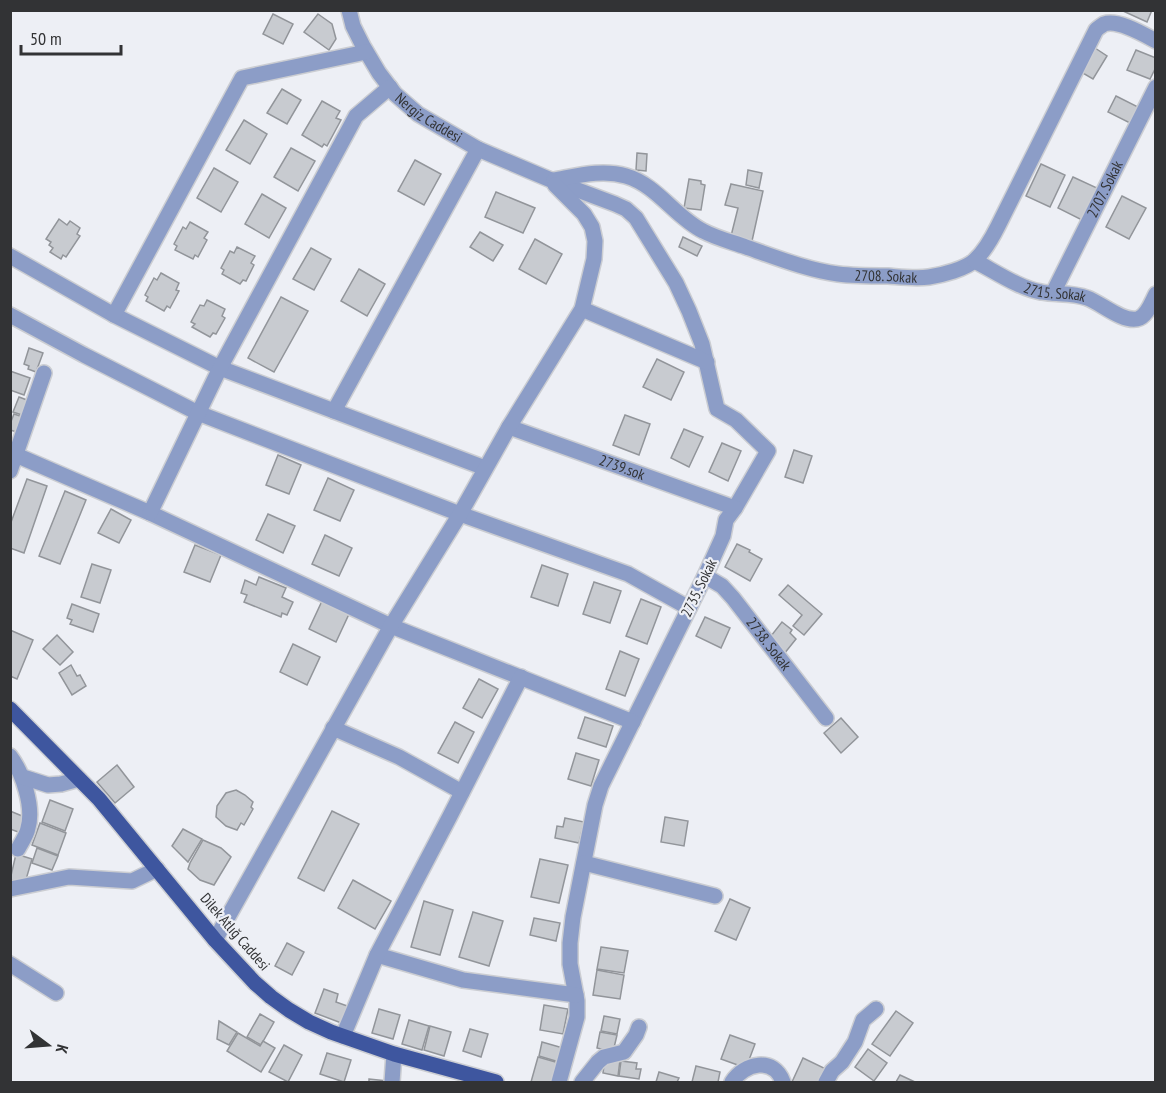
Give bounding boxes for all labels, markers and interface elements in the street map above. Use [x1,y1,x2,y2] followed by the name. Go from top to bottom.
[21,18,122,56] scale bar
[30,27,62,50] text: 50 m
[391,88,466,147] street label: Nergiz Caddesi
[1082,157,1127,221] street label: 2707. Sokak
[854,265,917,287] street label: 2708. Sokak
[1021,278,1089,306] street label: 2715. Sokak
[597,450,648,484] street label: 2739.sok
[676,555,721,620] street label: 2735. Sokak
[742,613,796,674] street label: 2738. Sokak
[196,889,274,974] street label: Dilek Atlığ Caddesi
[18,1015,78,1075] north arrow
[51,1042,73,1057] text: K

